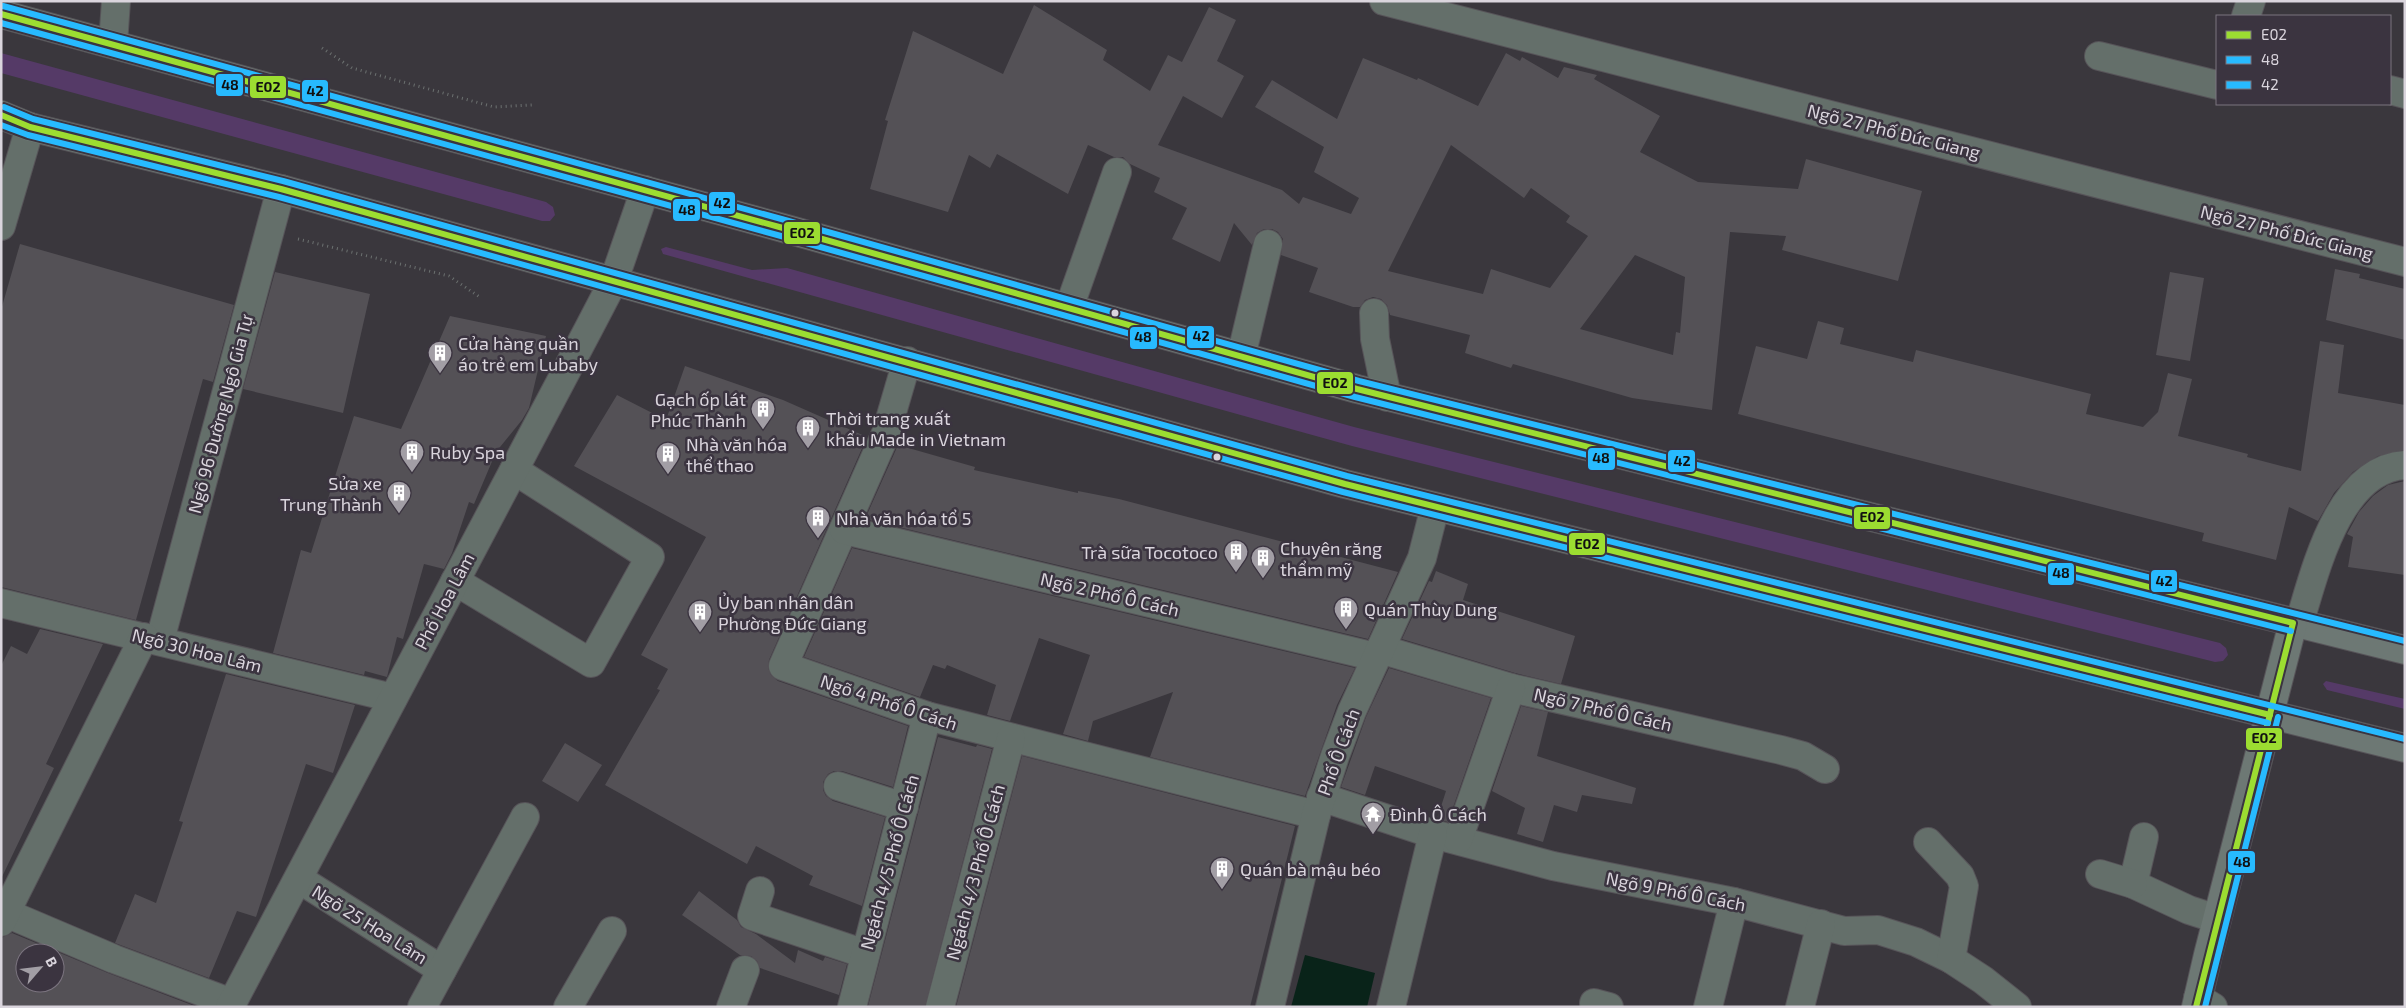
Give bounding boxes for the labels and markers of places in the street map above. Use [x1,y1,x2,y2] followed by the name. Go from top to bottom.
[1110,308,1120,318] unlabelled marker
[458,332,599,375] place label: Cửa hàng quần áo trẻ em Lubaby
[427,340,453,374] building icon: Cửa hàng quần áo trẻ em Lubaby
[651,388,746,431] place label: Gạch ốp lát Phúc Thành
[750,396,776,430] building icon: Gạch ốp lát Phúc Thành
[826,407,1006,450] place label: Thời trang xuất khẩu Made in Vietnam
[795,415,821,449] building icon: Thời trang xuất khẩu Made in Vietnam
[686,433,787,476] place label: Nhà văn hóa thể thao
[399,439,425,473] building icon: Ruby Spa
[430,441,505,463] place label: Ruby Spa
[655,441,681,475] building icon: Nhà văn hóa thể thao
[1212,452,1222,462] unlabelled marker
[280,472,382,515] place label: Sửa xe Trung Thành
[386,480,412,514] building icon: Sửa xe Trung Thành
[805,505,831,539] building icon: Nhà văn hóa tổ 5
[836,507,971,529] place label: Nhà văn hóa tổ 5
[1280,537,1382,580] place label: Chuyên răng thẩm mỹ
[1223,539,1249,573] building icon: Trà sữa Tocotoco
[1081,541,1218,563] place label: Trà sữa Tocotoco
[1250,545,1276,579] building icon: Chuyên răng thẩm mỹ
[718,591,867,634] place label: Ủy ban nhân dân Phường Đức Giang
[1333,596,1359,630] building icon: Quán Thùy Dung
[1364,598,1497,620] place label: Quán Thùy Dung
[687,599,713,633] building icon: Ủy ban nhân dân Phường Đức Giang
[1360,801,1386,835] temple icon: Đình Ô Cách
[1390,803,1487,825] place label: Đình Ô Cách
[1209,856,1235,890] building icon: Quán bà mậu béo
[1240,858,1381,880] place label: Quán bà mậu béo

